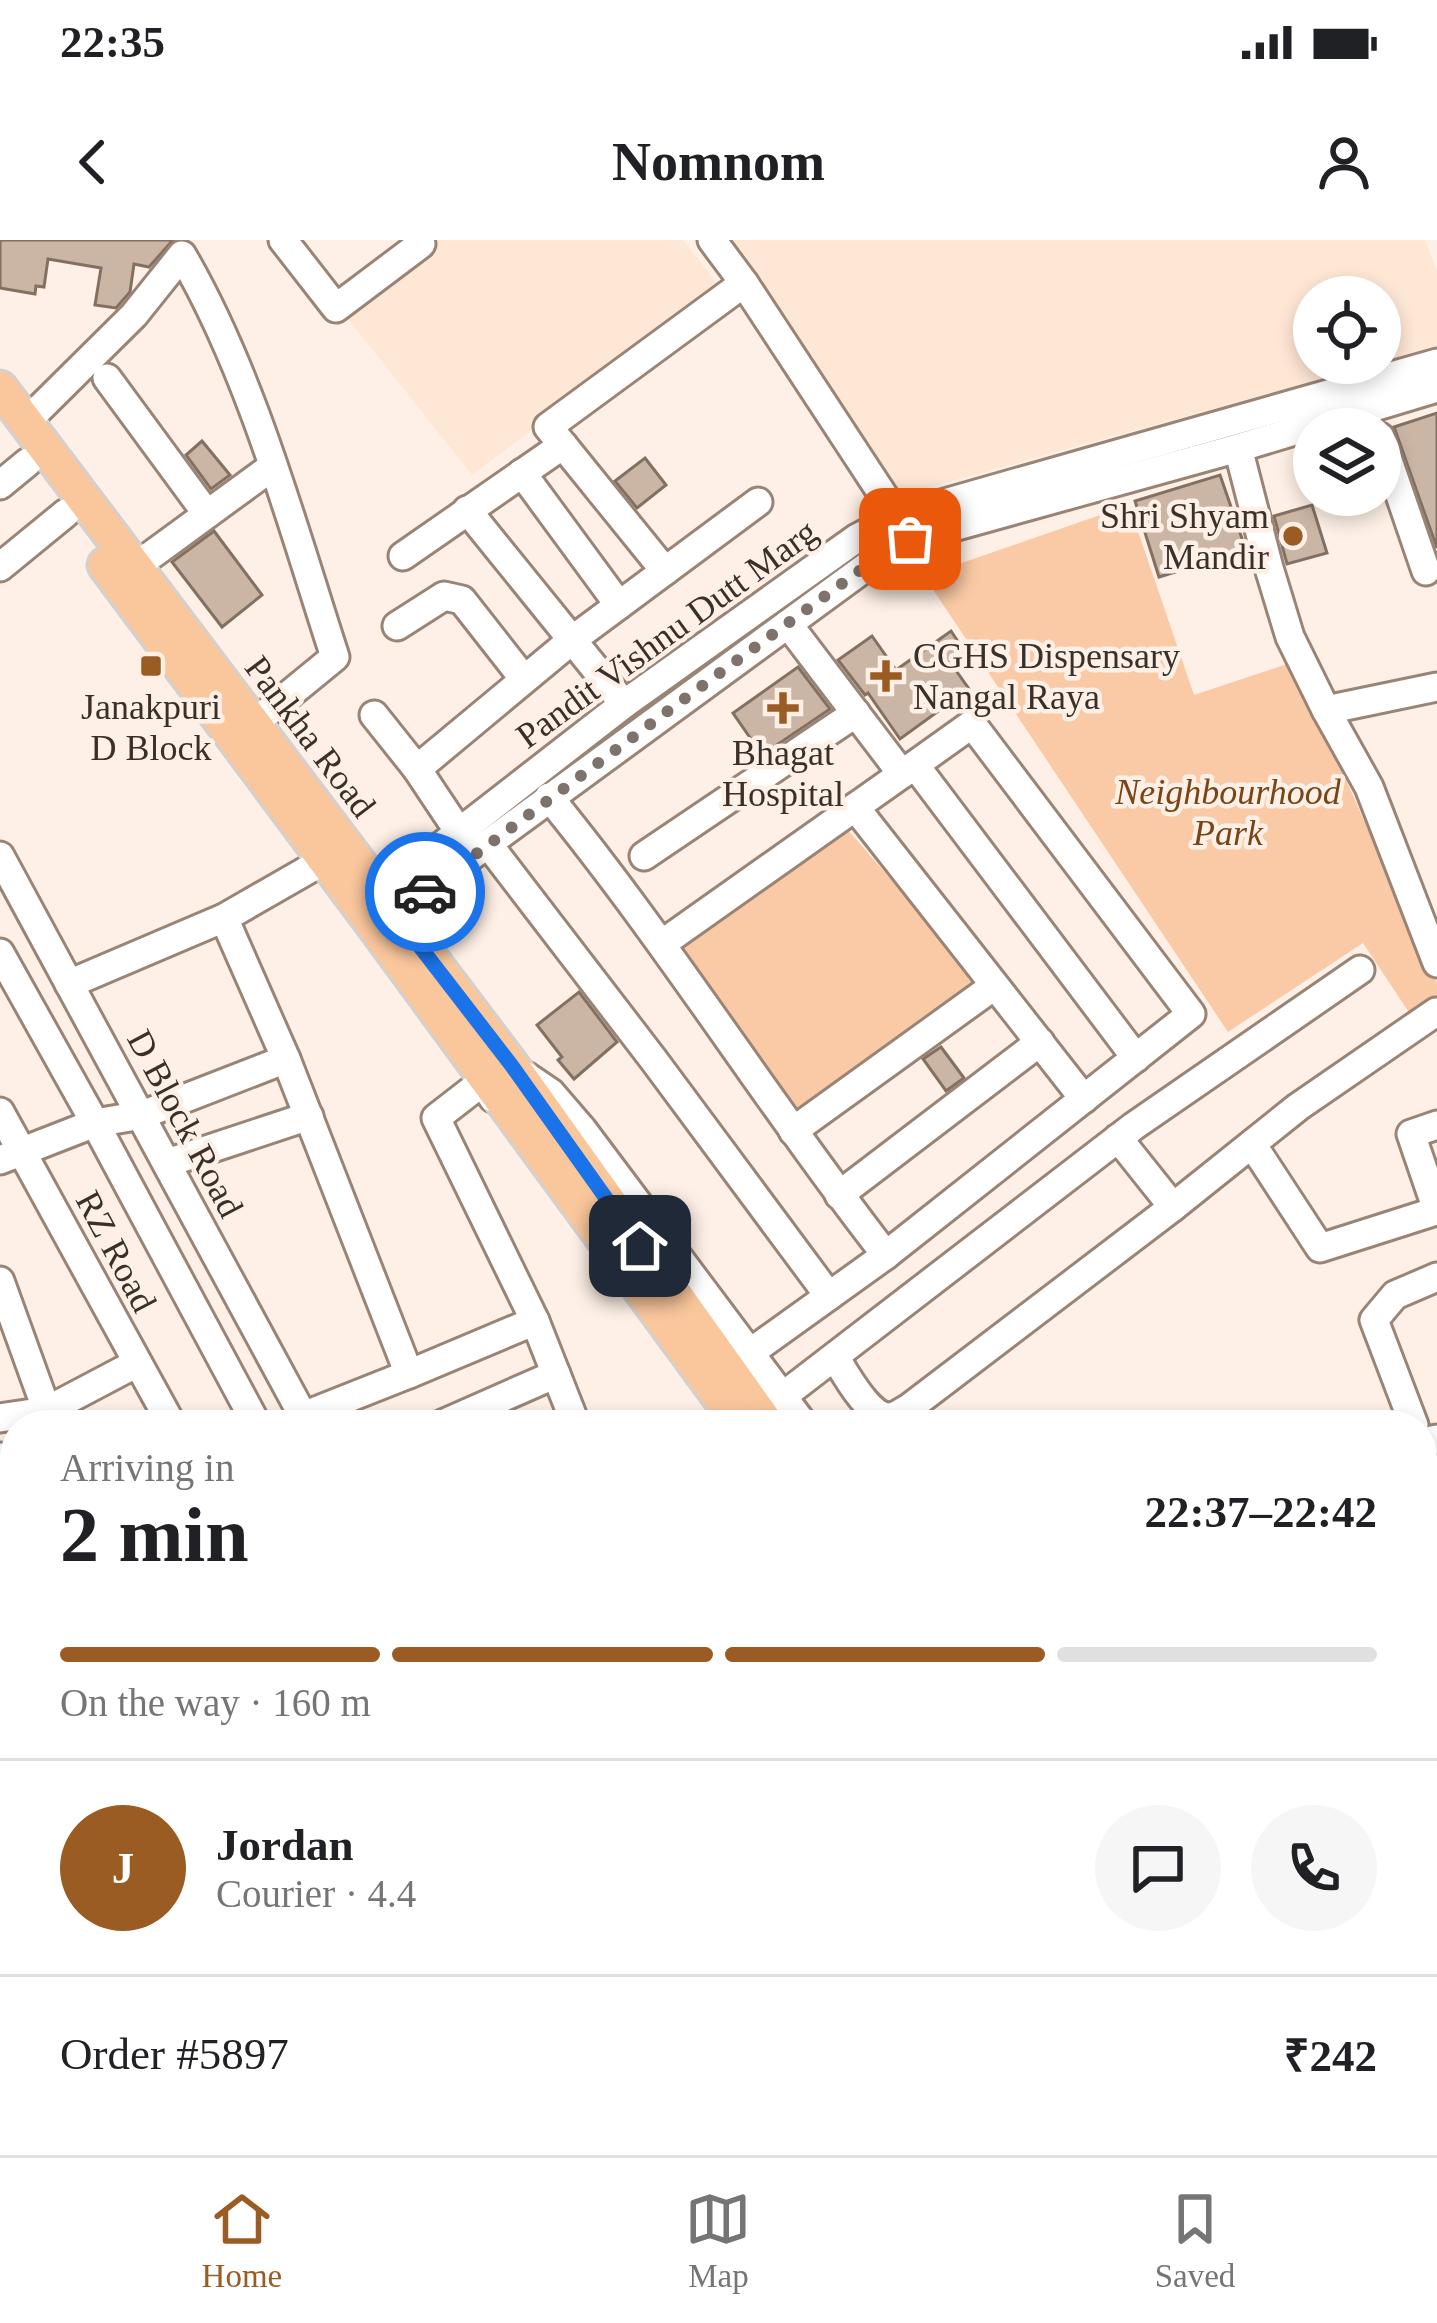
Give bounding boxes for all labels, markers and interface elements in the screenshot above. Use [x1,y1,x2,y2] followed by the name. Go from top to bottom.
[60,17,165,67] text: 22:35
[60,129,126,195] icon: back
[1311,129,1377,195] icon: person
[612,132,825,192] text: Nomnom
[1293,276,1401,516] map controls
[1293,276,1401,384] button: locate
[1293,408,1401,516] button: layers
[859,488,961,590] pin
[1100,496,1269,577] place label: Shri Shyam Mandir
[877,506,943,572] icon: bag
[509,511,825,756] street label: Pandit Vishnu Dutt Marg
[1280,523,1306,549] marker: Shri Shyam Mandir
[913,636,1180,717] place label: CGHS Dispensary Nangal Raya
[237,648,384,825] street label: Pankha Road
[138,653,164,679] marker: Janakpuri D Block
[870,660,902,692] marker: CGHS Dispensary Nangal Raya
[81,687,221,768] place label: Janakpuri D Block
[767,692,799,724] marker: Bhagat Hospital
[722,733,844,814] place label: Bhagat Hospital
[1114,772,1342,853] park label: Neighbourhood Park
[365,832,485,952] courier
[392,859,458,925] icon: car
[119,1023,251,1224] street label: D Block Road
[68,1184,165,1319] street label: RZ Road
[589,1195,691,1297] pin
[607,1213,673,1279] icon: home
[60,1446,234,1489] text: Arriving in
[1145,1487,1377,1537] text: 22:37–22:42
[60,1491,249,1578] text: 2 min
[60,1681,371,1724] text: On the way · 160 m
[1095,1805,1221,1931] button: chat
[1251,1805,1377,1931] button: phone
[216,1820,354,1870] text: Jordan
[112,1843,134,1893] text: J
[216,1872,416,1915] text: Courier · 4.4
[60,2029,289,2079] text: Order #5897
[1284,2031,1377,2081] text: ₹242
[202,2186,282,2295] tab: Home
[685,2186,751,2295] tab: Map
[1155,2186,1235,2295] tab: Saved

